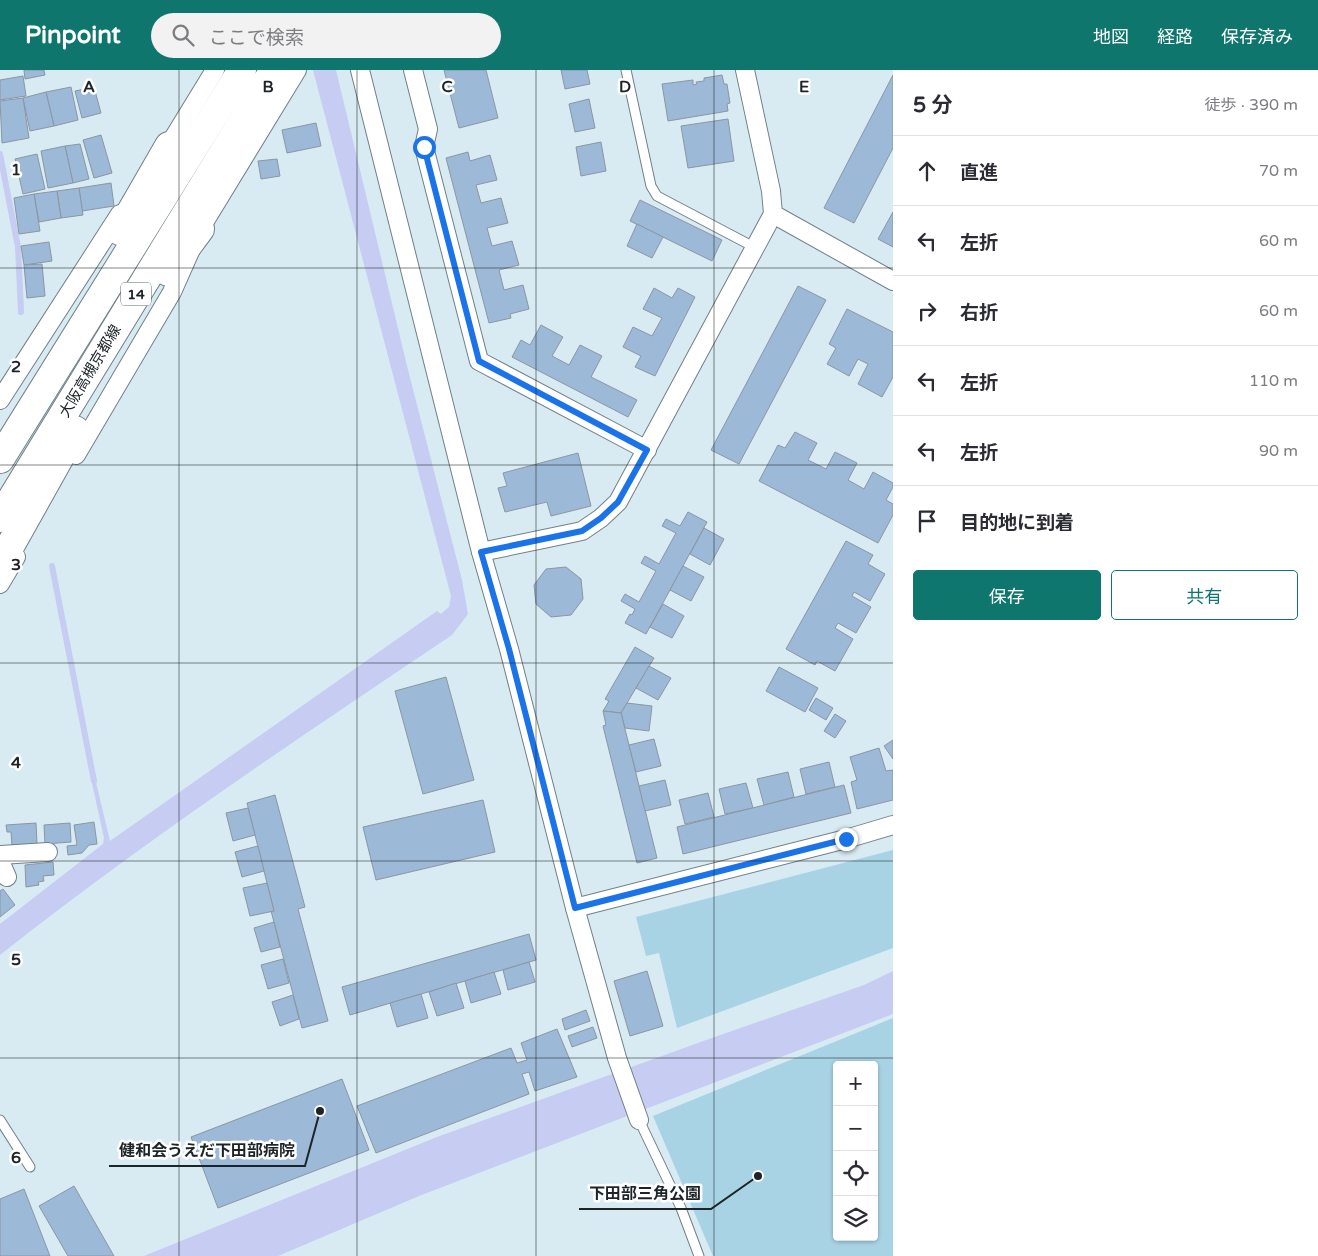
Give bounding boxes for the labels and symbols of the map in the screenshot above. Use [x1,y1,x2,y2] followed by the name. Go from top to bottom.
[83,77,95,97] text: A
[262,77,274,97] text: B
[441,77,453,97] text: C
[619,77,631,97] text: D
[799,77,809,97] text: E
[413,136,436,159] route start
[11,160,21,180] text: 1
[121,282,151,305] road number: 14
[55,321,125,421] street label: 大阪高槻京都線
[11,357,21,377] text: 2
[11,555,21,575] text: 3
[11,753,21,773] text: 4
[835,828,858,851] route end
[11,950,21,970] text: 5
[109,1135,305,1166] callout: 健和会うえだ下田部病院
[119,1141,295,1161] text: 健和会うえだ下田部病院
[11,1148,21,1168] text: 6
[579,1178,711,1209] callout: 下田部三角公園
[589,1184,701,1204] text: 下田部三角公園

